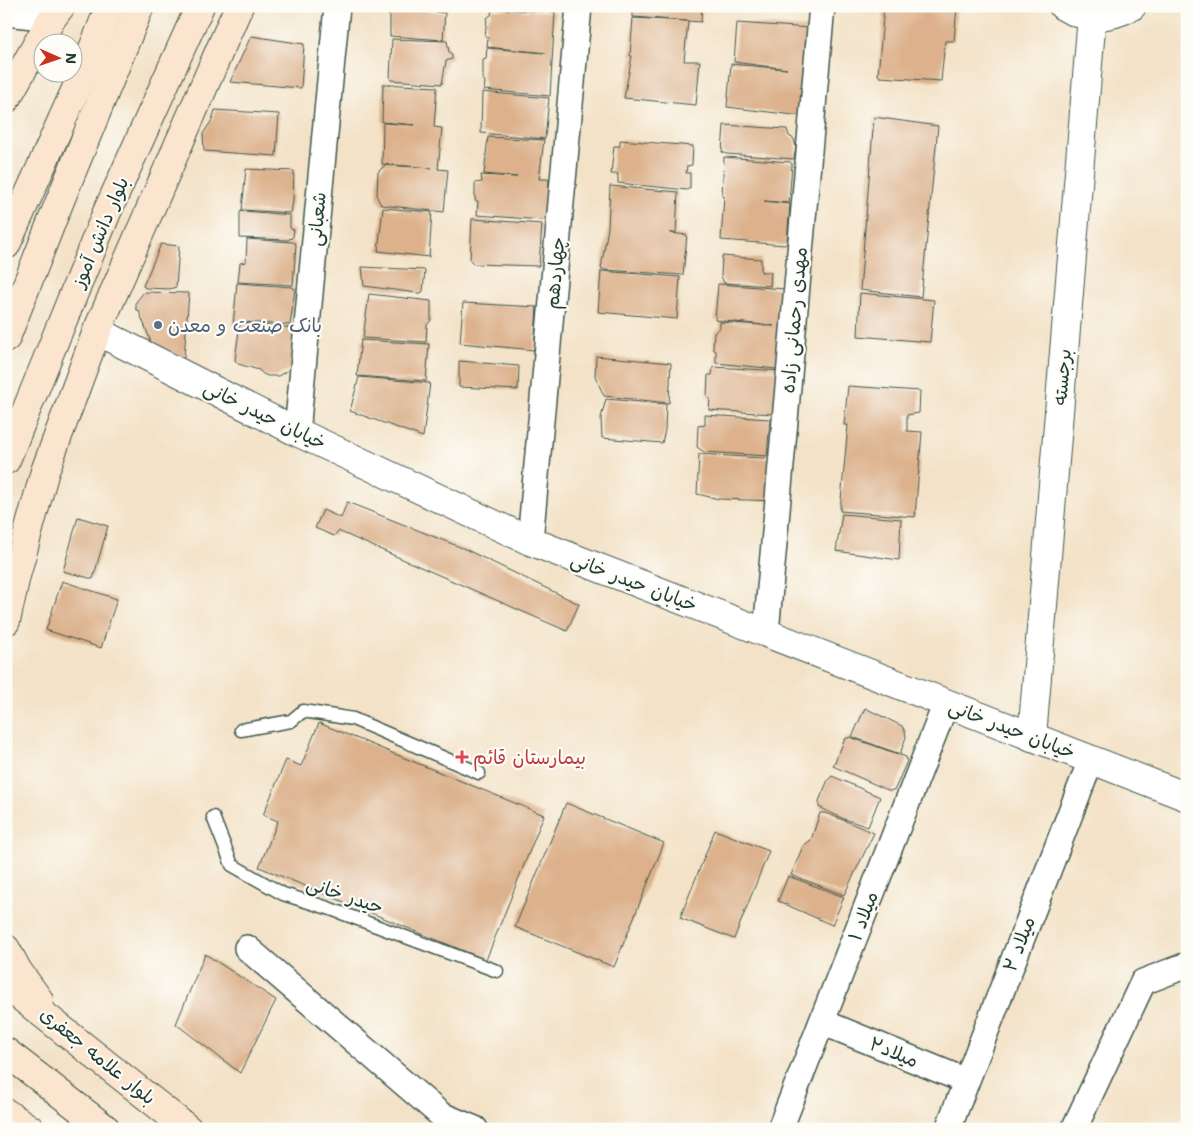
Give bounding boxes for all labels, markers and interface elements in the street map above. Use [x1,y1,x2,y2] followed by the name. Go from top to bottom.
[32,32,82,82] north arrow
[62,53,80,64] text: N
[65,173,135,293] street label: بلوار دانش آموز
[302,191,332,247] street label: شعبانی
[539,236,573,310] street label: چهاردهم
[775,246,813,394] street label: مهدی رحمانی زاده
[168,313,322,338] place label: بانک صنعت و معدن
[152,319,164,331] marker: بانک صنعت و معدن
[1047,348,1077,406] street label: برجسته
[200,375,330,455] street label: خیابان حیدر خانی
[567,546,701,618] street label: خیابان حیدر خانی
[945,693,1079,765] street label: خیابان حیدر خانی
[473,745,586,772] place label: بیمارستان قائم
[455,750,469,764] marker: بیمارستان قائم
[303,870,387,920] street label: حیدر خانی
[842,888,884,944] street label: میلاد ۱
[997,913,1041,975] street label: میلاد ۲
[35,1002,161,1110] street label: بلوار علامه جعفری
[866,1031,922,1073] street label: میلاد۲

